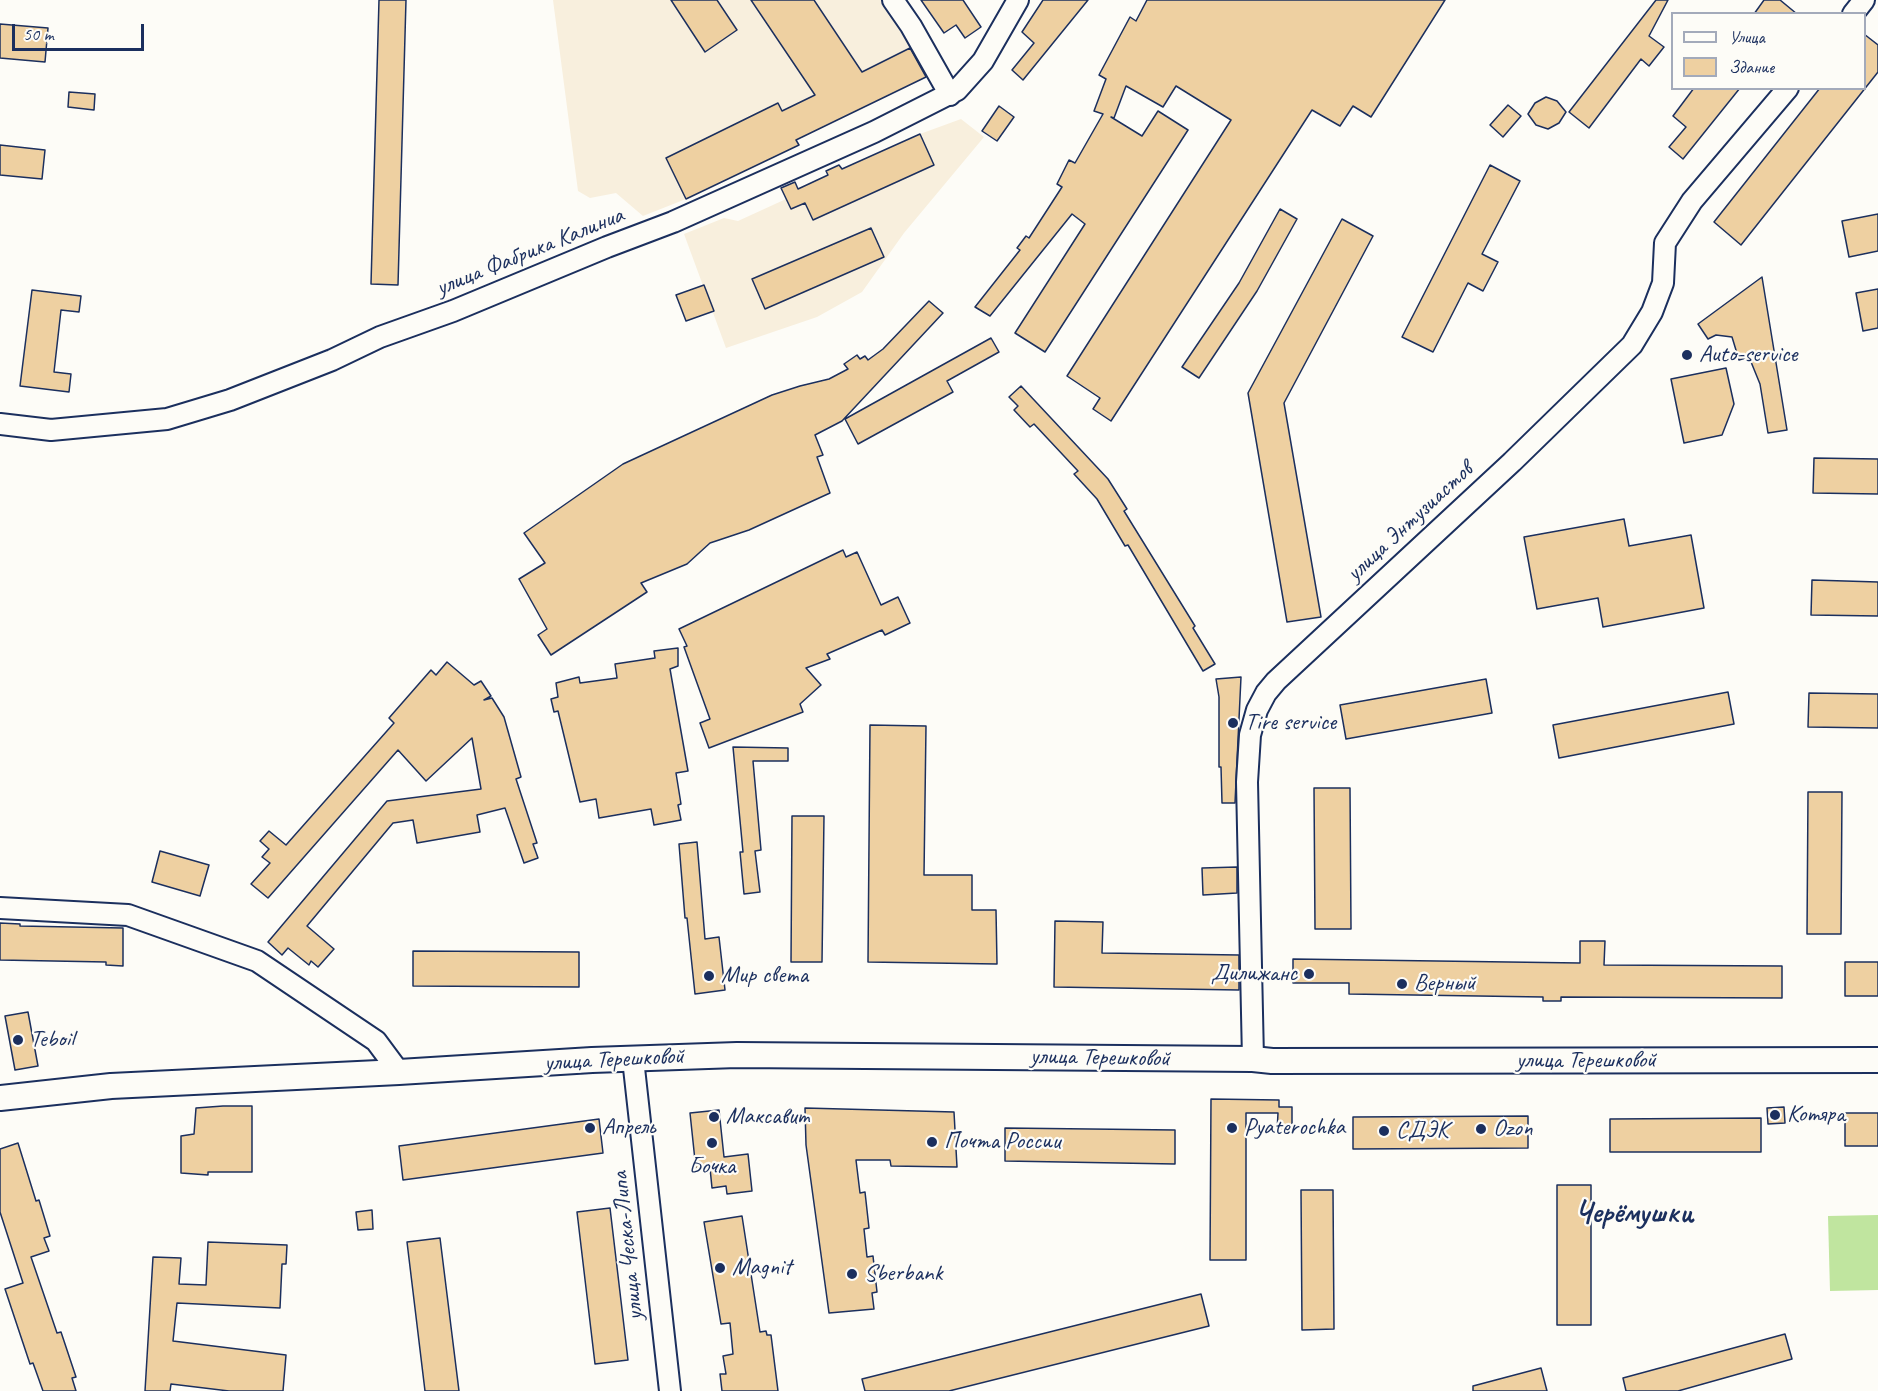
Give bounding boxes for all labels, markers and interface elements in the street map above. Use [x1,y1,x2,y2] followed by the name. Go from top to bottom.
[15,12,147,50] scale bar
[1671,12,1866,90] legend
[23,23,54,45] text: 50 m
[1729,26,1765,48] text: Улица
[1729,56,1774,78] text: Здание
[432,201,628,303] street label: улица Фабрика Калиниа
[1699,341,1797,369] place label: Auto-service
[1680,348,1694,362] marker: Auto-service
[1341,456,1479,588] street label: улица Энтузиастов
[1245,709,1336,737] place label: Tire service
[1226,716,1240,730] marker: Tire service
[1211,960,1297,988] place label: Дилижанс
[721,962,808,990] place label: Мир света
[1302,967,1316,981] marker: Дилижанс
[702,969,716,983] marker: Мир света
[1414,970,1475,998] place label: Верный
[1395,977,1409,991] marker: Верный
[30,1026,74,1054] place label: Teboil
[11,1033,25,1047] marker: Teboil
[543,1042,685,1078] street label: улица Терешковой
[1030,1042,1170,1074] street label: улица Терешковой
[1516,1047,1656,1075] street label: улица Терешковой
[1787,1101,1845,1129] place label: Котяра
[726,1103,809,1131] place label: Максавит
[1768,1108,1782,1122] marker: Котяра
[707,1110,721,1124] marker: Максавит
[602,1114,656,1142] place label: Апрель
[1244,1114,1345,1142] place label: Pyaterochka
[1493,1115,1532,1143] place label: Ozon
[1396,1117,1449,1145] place label: СДЭК
[583,1121,597,1135] marker: Апрель
[1225,1121,1239,1135] marker: Pyaterochka
[1474,1122,1488,1136] marker: Ozon
[1377,1124,1391,1138] marker: СДЭК
[944,1128,1060,1156] place label: Почта России
[925,1135,939,1149] marker: Почта России
[705,1136,719,1150] marker: Бочка
[689,1153,735,1181] place label: Бочка
[606,1170,650,1322] street label: улица Ческа-Липа
[1575,1196,1693,1232] district label: Черёмушки
[732,1254,792,1282] place label: Magnit
[864,1260,942,1288] place label: Sberbank
[713,1261,727,1275] marker: Magnit
[845,1267,859,1281] marker: Sberbank

